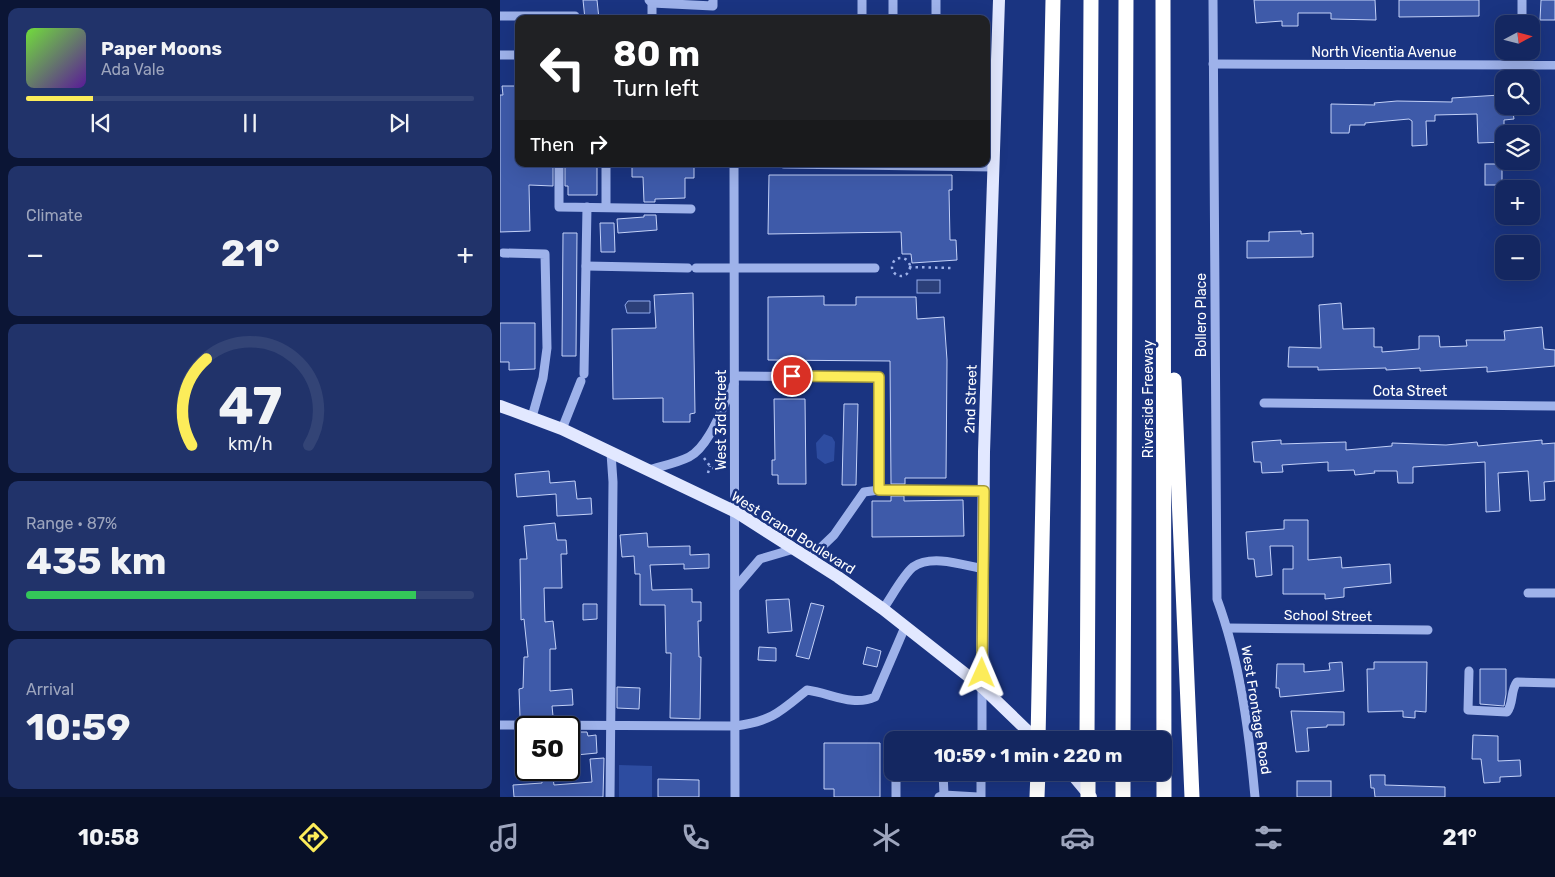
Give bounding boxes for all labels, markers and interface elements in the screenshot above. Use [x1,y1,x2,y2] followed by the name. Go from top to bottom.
[1495,15,1540,60] north arrow
[1495,15,1540,280] map controls
[613,33,700,75] text: 80 m
[530,35,595,100] icon: left
[101,37,222,60] text: Paper Moons
[1311,44,1457,61] street label: North Vicentia Avenue
[101,60,165,79] text: Ada Vale
[1495,70,1540,115] button: search
[613,75,699,102] text: Turn left
[87,109,115,137] icon: previous
[236,109,264,137] icon: pause
[385,109,413,137] icon: next
[1495,125,1540,170] button: layers
[584,130,612,158] icon: right
[530,133,574,156] text: Then
[1495,180,1540,225] button: +
[26,206,83,225] text: Climate
[221,230,280,276] text: 21°
[1495,235,1540,280] button: −
[26,238,44,271] text: −
[457,238,474,271] text: +
[1193,273,1210,357] street label: Bollero Place
[1140,340,1157,458] street label: Riverside Freeway
[771,355,813,397] pin
[778,362,806,390] icon: arrive
[961,364,981,434] street label: 2nd Street
[713,369,730,470] street label: West 3rd Street
[218,375,282,437] text: 47
[1373,383,1448,400] street label: Cota Street
[228,433,272,454] text: km/h
[728,488,858,578] street label: West Grand Boulevard
[26,514,117,533] text: Range · 87%
[26,538,167,584] text: 435 km
[1284,607,1373,625] street label: School Street
[1237,644,1275,776] street label: West Frontage Road
[955,646,1007,698] position arrow
[26,680,74,699] text: Arrival
[26,704,131,750] text: 10:59
[515,716,580,781] speed limit sign: 50
[934,744,1122,767] text: 10:59 · 1 min · 220 m
[296,820,331,855] icon: directions
[487,820,522,855] icon: music
[678,820,713,855] icon: phone
[869,820,904,855] icon: climate
[1060,820,1095,855] icon: car
[1251,820,1286,855] icon: filters
[78,824,140,851] text: 10:58
[1443,824,1477,851] text: 21°

